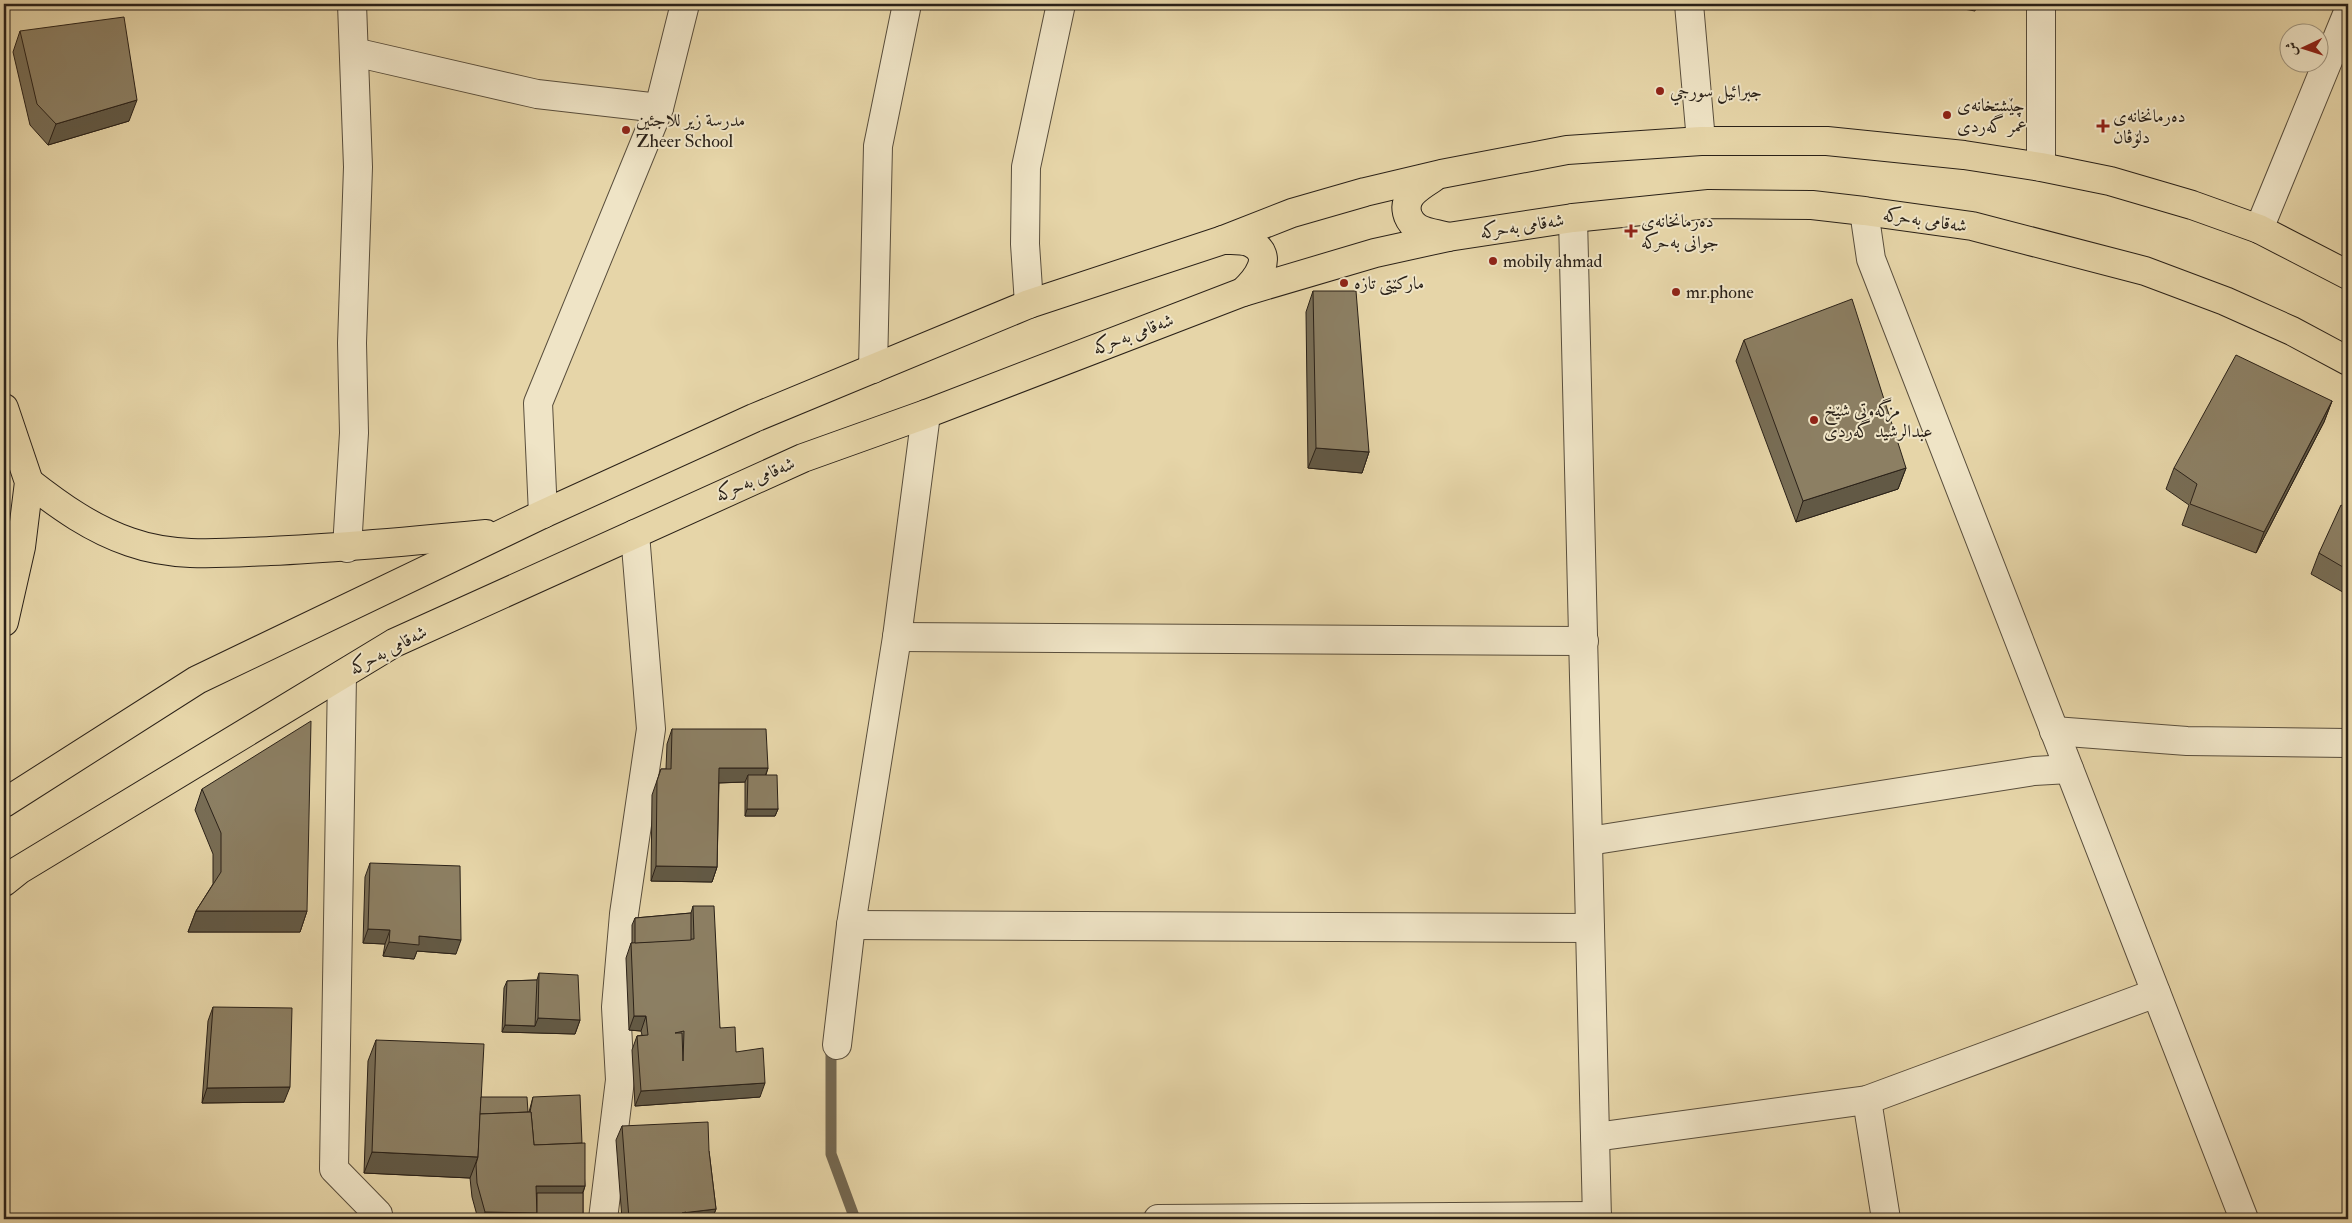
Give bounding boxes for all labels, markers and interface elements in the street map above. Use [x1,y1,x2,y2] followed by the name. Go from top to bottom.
[2280,22,2330,72] north arrow
[2283,41,2300,56] text: ش
[1670,80,1762,106] place label: جبرائيل سورجي
[1654,85,1666,97] marker: جبرائيل سورجي
[1957,94,2027,138] place label: چێشتخانەی عمر گەردی
[2113,105,2186,149] place label: دەرمانخانەی دلۆڤان
[636,109,745,153] place label: مدرسة زير للاجئين Zheer School
[1941,109,1953,121] marker: چێشتخانەی عمر گەردی
[2097,120,2109,132] marker: دەرمانخانەی دلۆڤان
[620,124,632,136] marker: مدرسة زير للاجئين Zheer School
[1881,203,1968,238] street label: شەقامی بەحرکە
[1478,209,1566,244] street label: شەقامی بەحرکە
[1641,210,1719,254] place label: دەرمانخانەی جوانی بەحرکە
[1625,225,1637,237] marker: دەرمانخانەی جوانی بەحرکە
[1503,250,1603,273] place label: mobily ahmad
[1487,255,1499,267] marker: mobily ahmad
[1354,272,1424,296] place label: مارکێتی تازە
[1338,277,1350,289] marker: مارکێتی تازە
[1686,281,1754,304] place label: mr.phone
[1670,286,1682,298] marker: mr.phone
[1090,309,1177,360] street label: شەقامی بەحرکە
[1824,397,1933,443] place label: مزگەوتی شێخ عبدالرشید گەردی
[1808,414,1820,426] marker: مزگەوتی شێخ عبدالرشید گەردی
[712,452,799,507] street label: شەقامی بەحرکە
[345,620,431,680] street label: شەقامی بەحرکە

